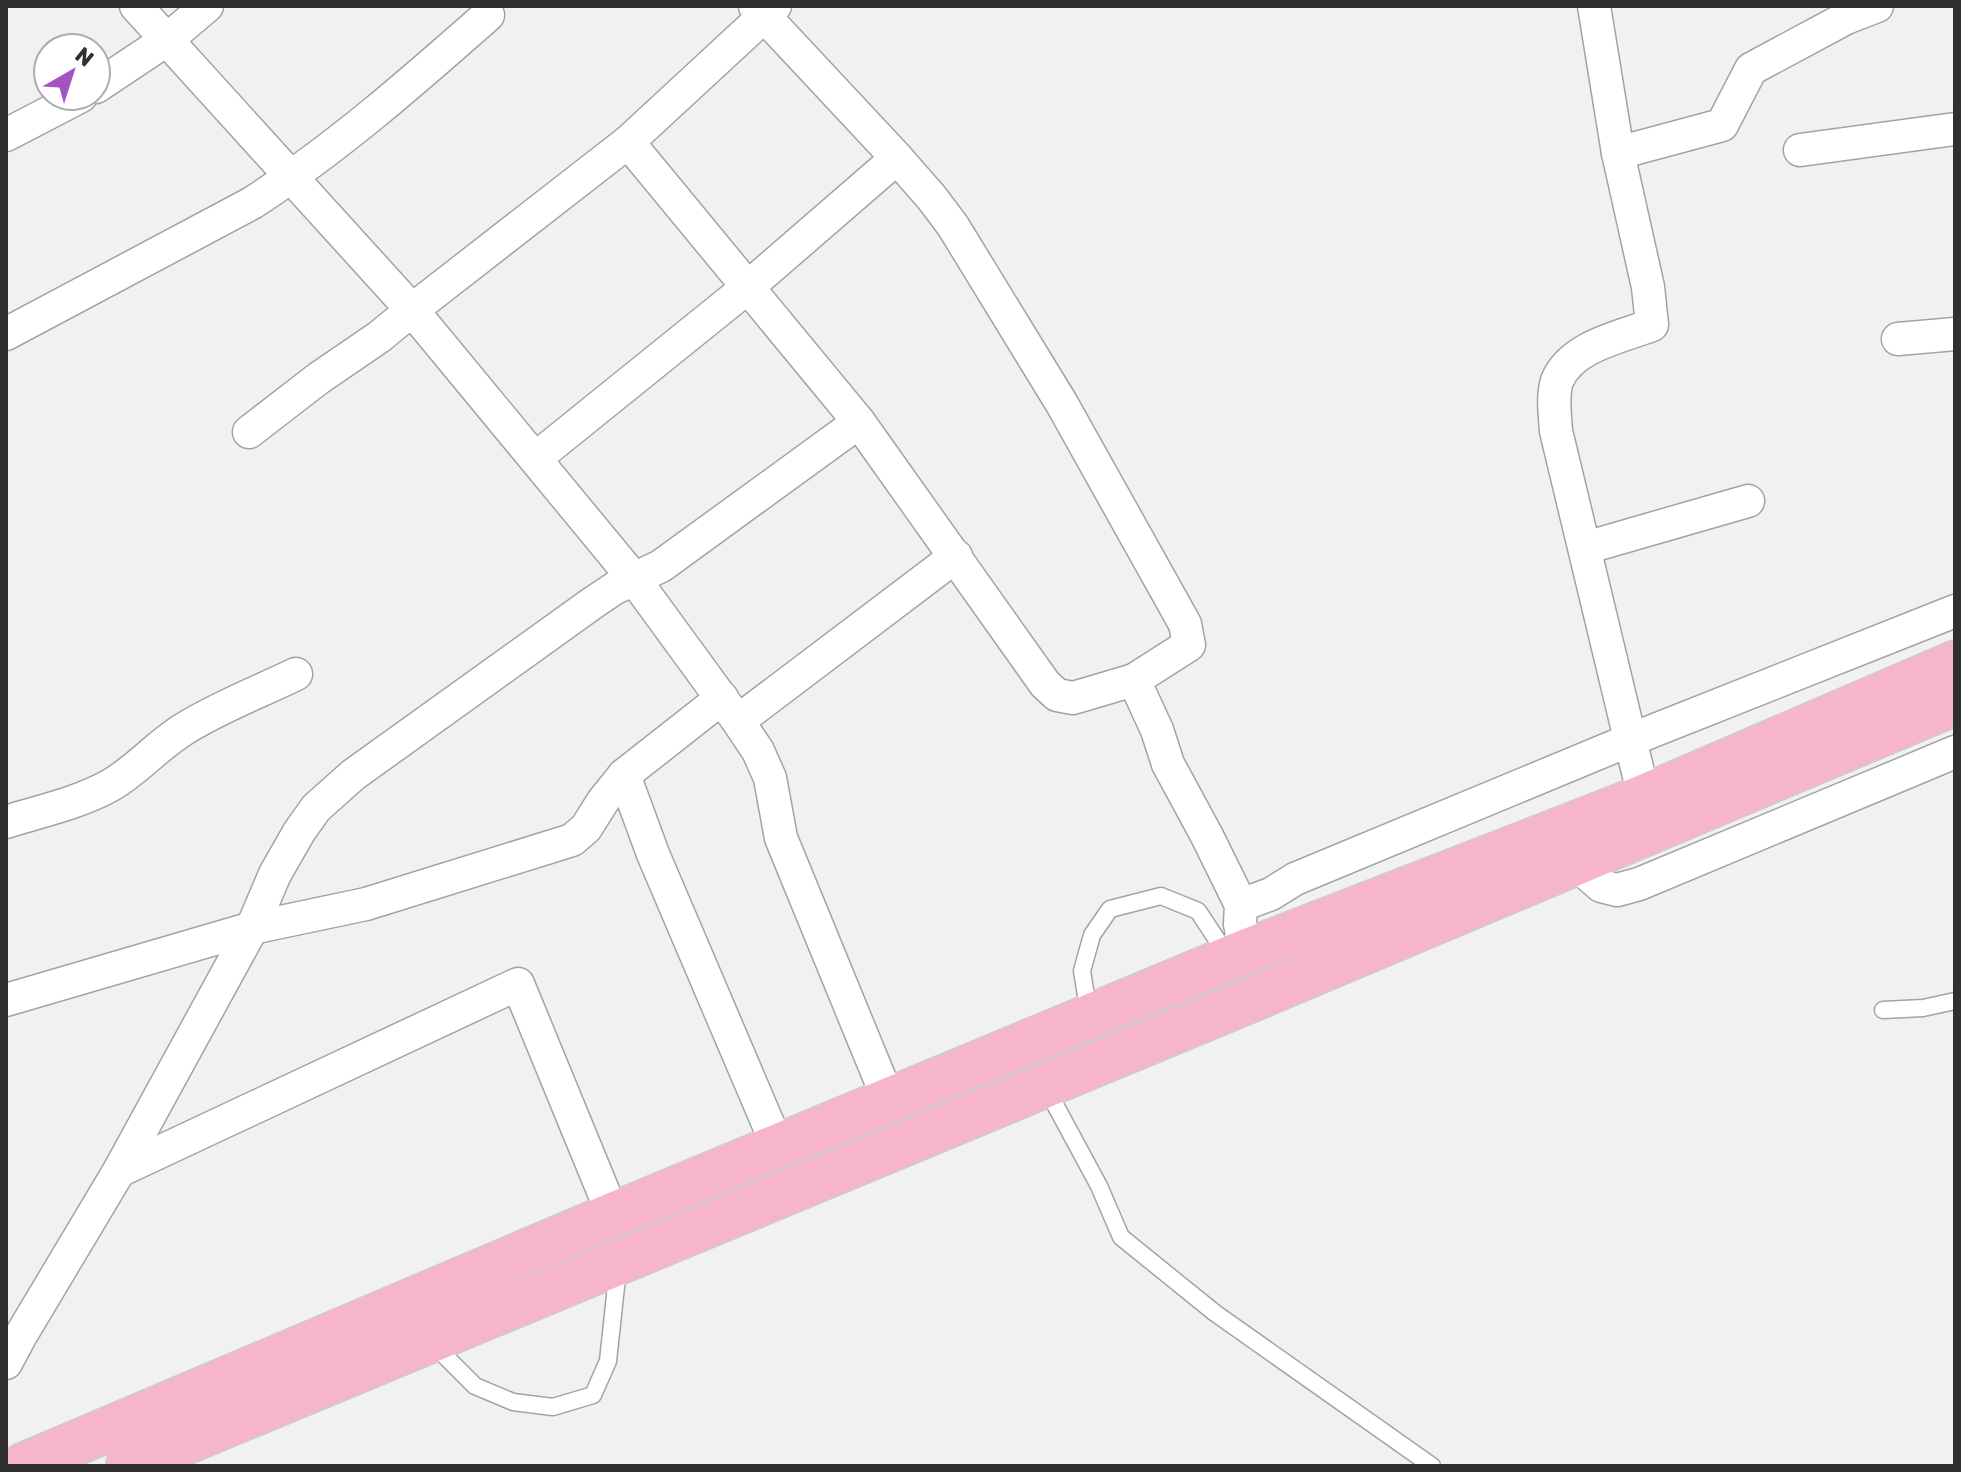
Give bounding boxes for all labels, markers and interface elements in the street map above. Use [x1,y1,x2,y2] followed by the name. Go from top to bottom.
[32,32,112,112] north arrow
[70,41,99,72] text: N

